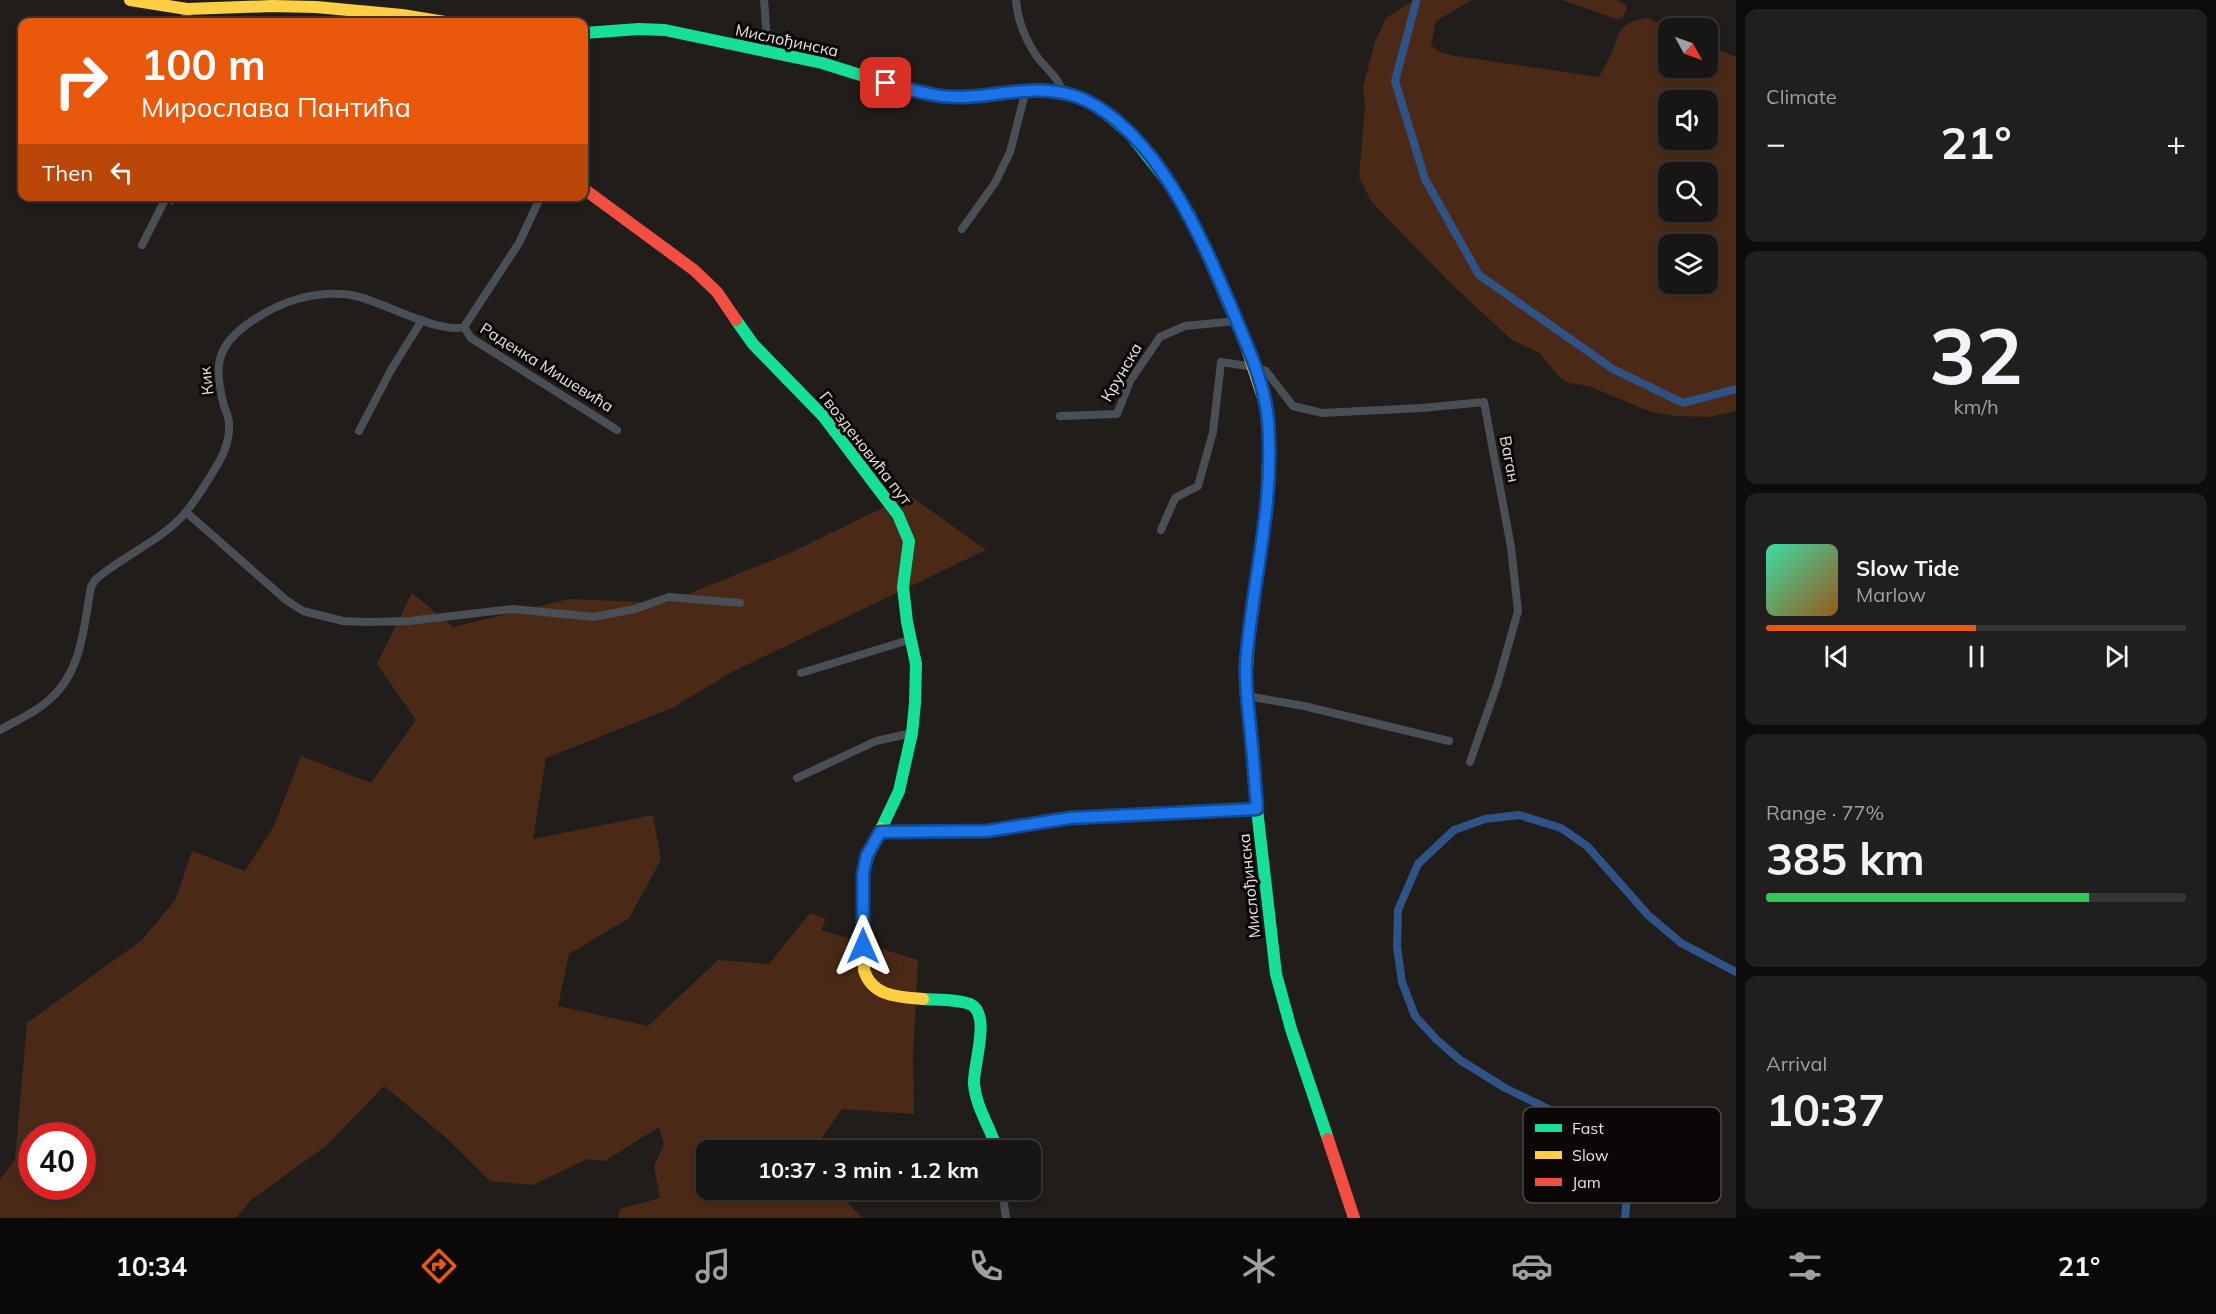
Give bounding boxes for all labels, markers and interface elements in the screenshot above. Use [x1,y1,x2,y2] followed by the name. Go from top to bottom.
[1658,18,1718,78] north arrow
[1658,18,1718,294] map controls
[734,19,840,61] street label: Мислођинска
[141,38,266,91] text: 100 m
[42,42,120,120] icon: right
[860,57,911,108] pin
[869,66,902,99] icon: arrive
[1766,84,1837,109] text: Climate
[141,90,411,124] text: Мирослава Пантића
[1658,90,1718,150] button: sound
[1940,114,2012,170] text: 21°
[1766,122,1786,163] text: −
[2166,122,2186,163] text: +
[105,156,138,189] icon: left
[42,159,93,187] text: Then
[1658,162,1718,222] button: search
[1658,234,1718,294] button: layers
[1929,306,2023,404] text: 32
[477,318,617,416] street label: Раденка Мишевића
[1096,339,1146,405] street label: Крунска
[195,365,217,396] street label: Кик
[815,387,917,509] street label: Гвозденовића пут
[1953,394,1999,419] text: km/h
[1496,434,1524,484] street label: Ваган
[1856,554,1959,582] text: Slow Tide
[1856,582,1926,607] text: Marlow
[1820,640,1853,673] icon: previous
[1960,640,1993,673] icon: pause
[2100,640,2133,673] icon: next
[1766,800,1884,825] text: Range · 77%
[1766,830,1925,886] text: 385 km
[1234,833,1264,939] street label: Мислођинска
[831,914,895,978] position arrow
[1766,1051,1827,1076] text: Arrival
[1766,1081,1885,1137] text: 10:37
[1523,1107,1721,1203] legend
[1572,1118,1604,1138] text: Fast
[18,1122,96,1200] speed limit sign: 40
[1572,1145,1609,1165] text: Slow
[758,1156,979,1184] text: 10:37 · 3 min · 1.2 km
[1572,1172,1601,1192] text: Jam
[418,1245,460,1287] icon: directions
[692,1245,734,1287] icon: music
[965,1245,1007,1287] icon: phone
[1238,1245,1280,1287] icon: climate
[1511,1245,1553,1287] icon: car
[1784,1245,1826,1287] icon: filters
[116,1249,187,1283] text: 10:34
[2058,1249,2100,1283] text: 21°

